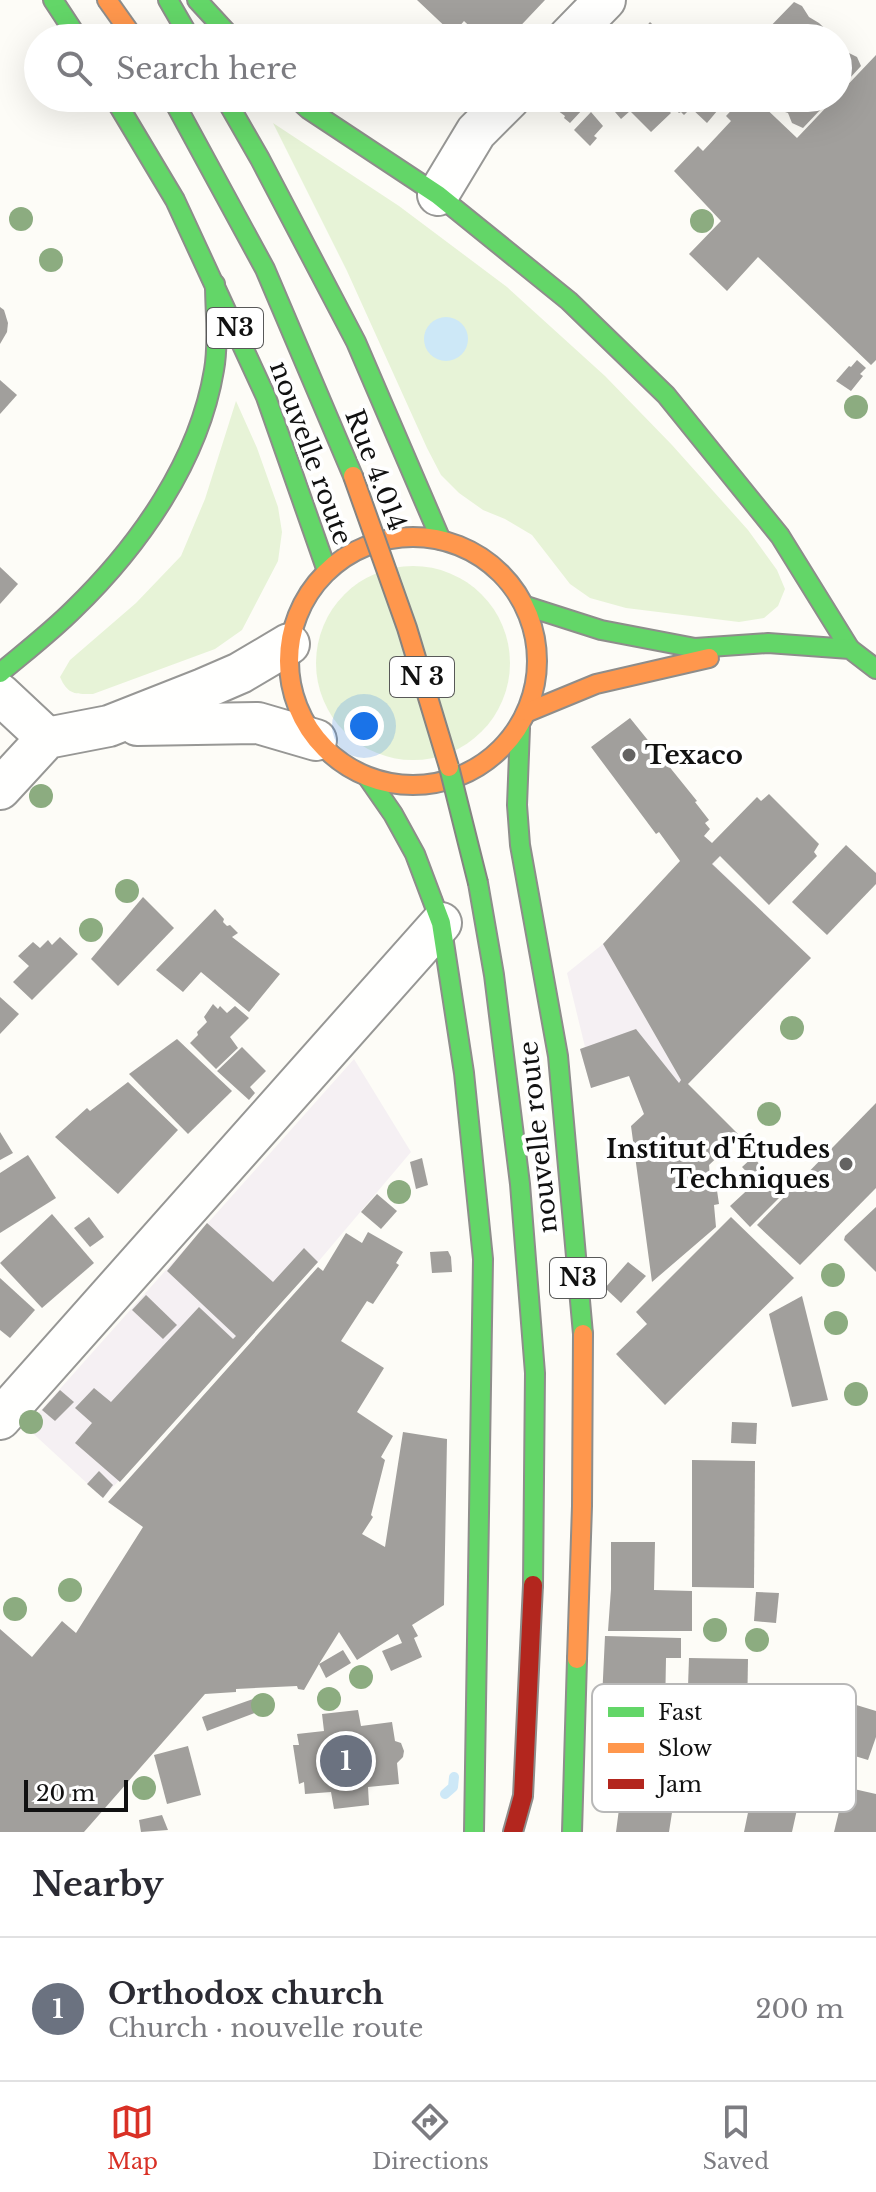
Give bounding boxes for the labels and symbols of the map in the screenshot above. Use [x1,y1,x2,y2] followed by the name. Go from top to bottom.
[207,308,263,348] road number: N3
[263,357,359,549] street label: nouvelle route
[338,405,414,535] street label: Rue 4.014
[390,657,454,697] road number: N 3
[344,706,384,746] your location
[645,739,743,771] place label: Texaco
[620,746,638,764] marker: Texaco
[512,1039,564,1235] street label: nouvelle route
[606,1133,830,1195] place label: Institut d'Études Techniques
[837,1155,855,1173] marker: Institut d'Études Techniques
[550,1258,606,1298] road number: N3
[592,1684,856,1812] legend
[658,1699,703,1726] text: Fast
[320,1731,372,1791] pin: 1
[658,1735,712,1762] text: Slow
[655,1771,702,1798] text: Jam
[24,1776,128,1812] scale bar

